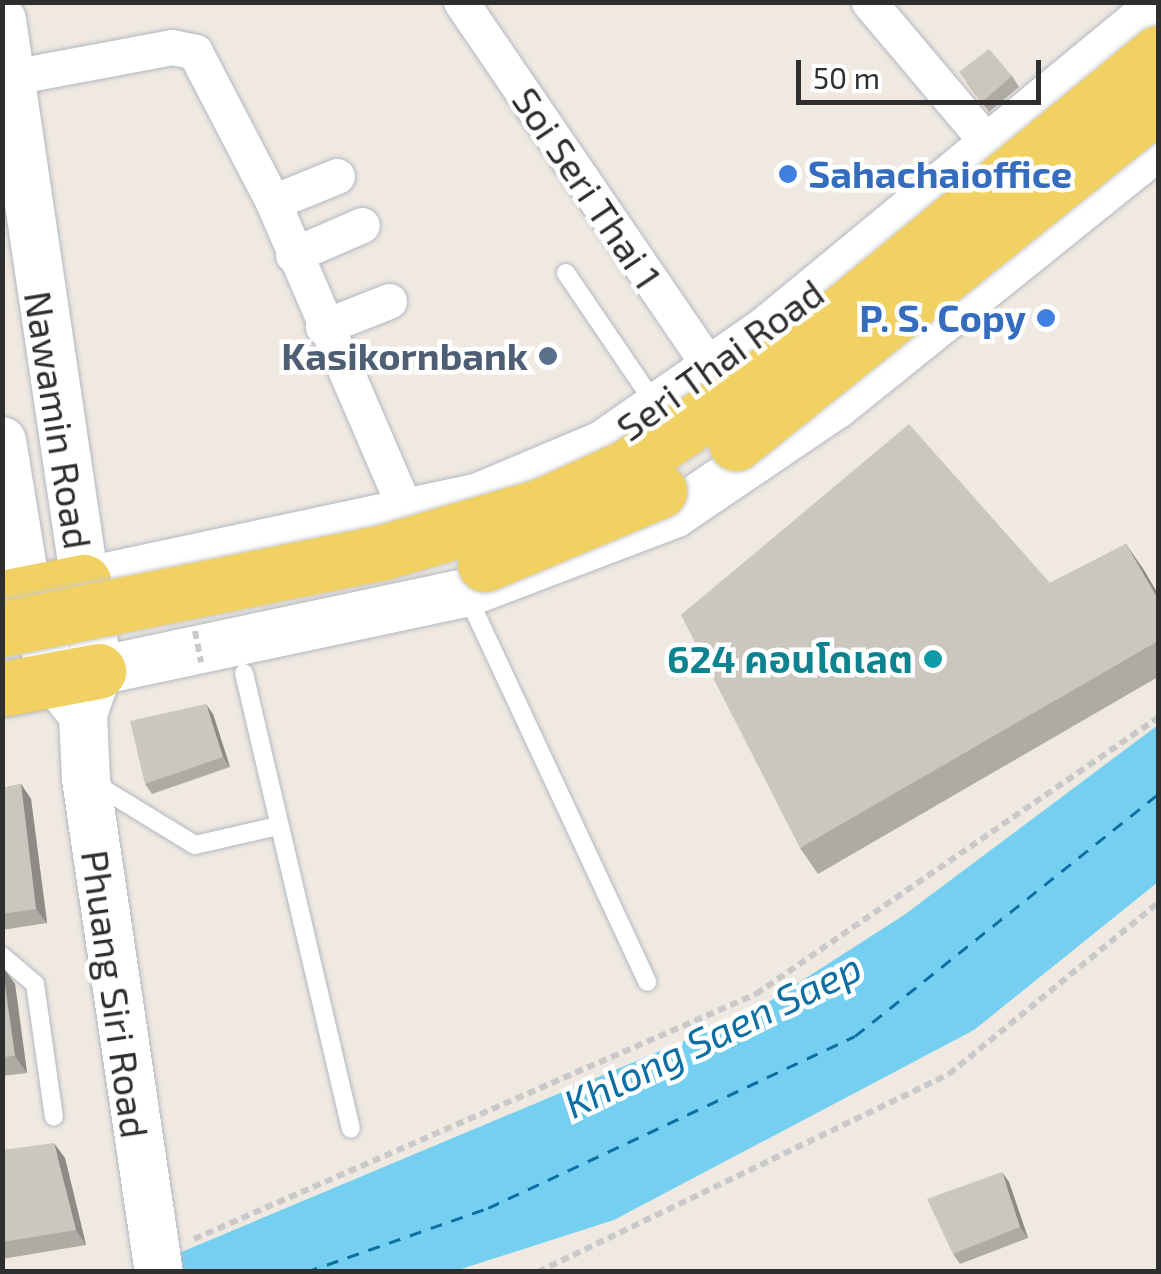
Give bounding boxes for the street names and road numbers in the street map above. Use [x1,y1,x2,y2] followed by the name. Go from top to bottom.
[503,78,671,298] street label: Soi Seri Thai 1
[607,269,833,451] street label: Seri Thai Road
[15,288,101,552] street label: Nawamin Road
[72,847,158,1141] street label: Phuang Siri Road

